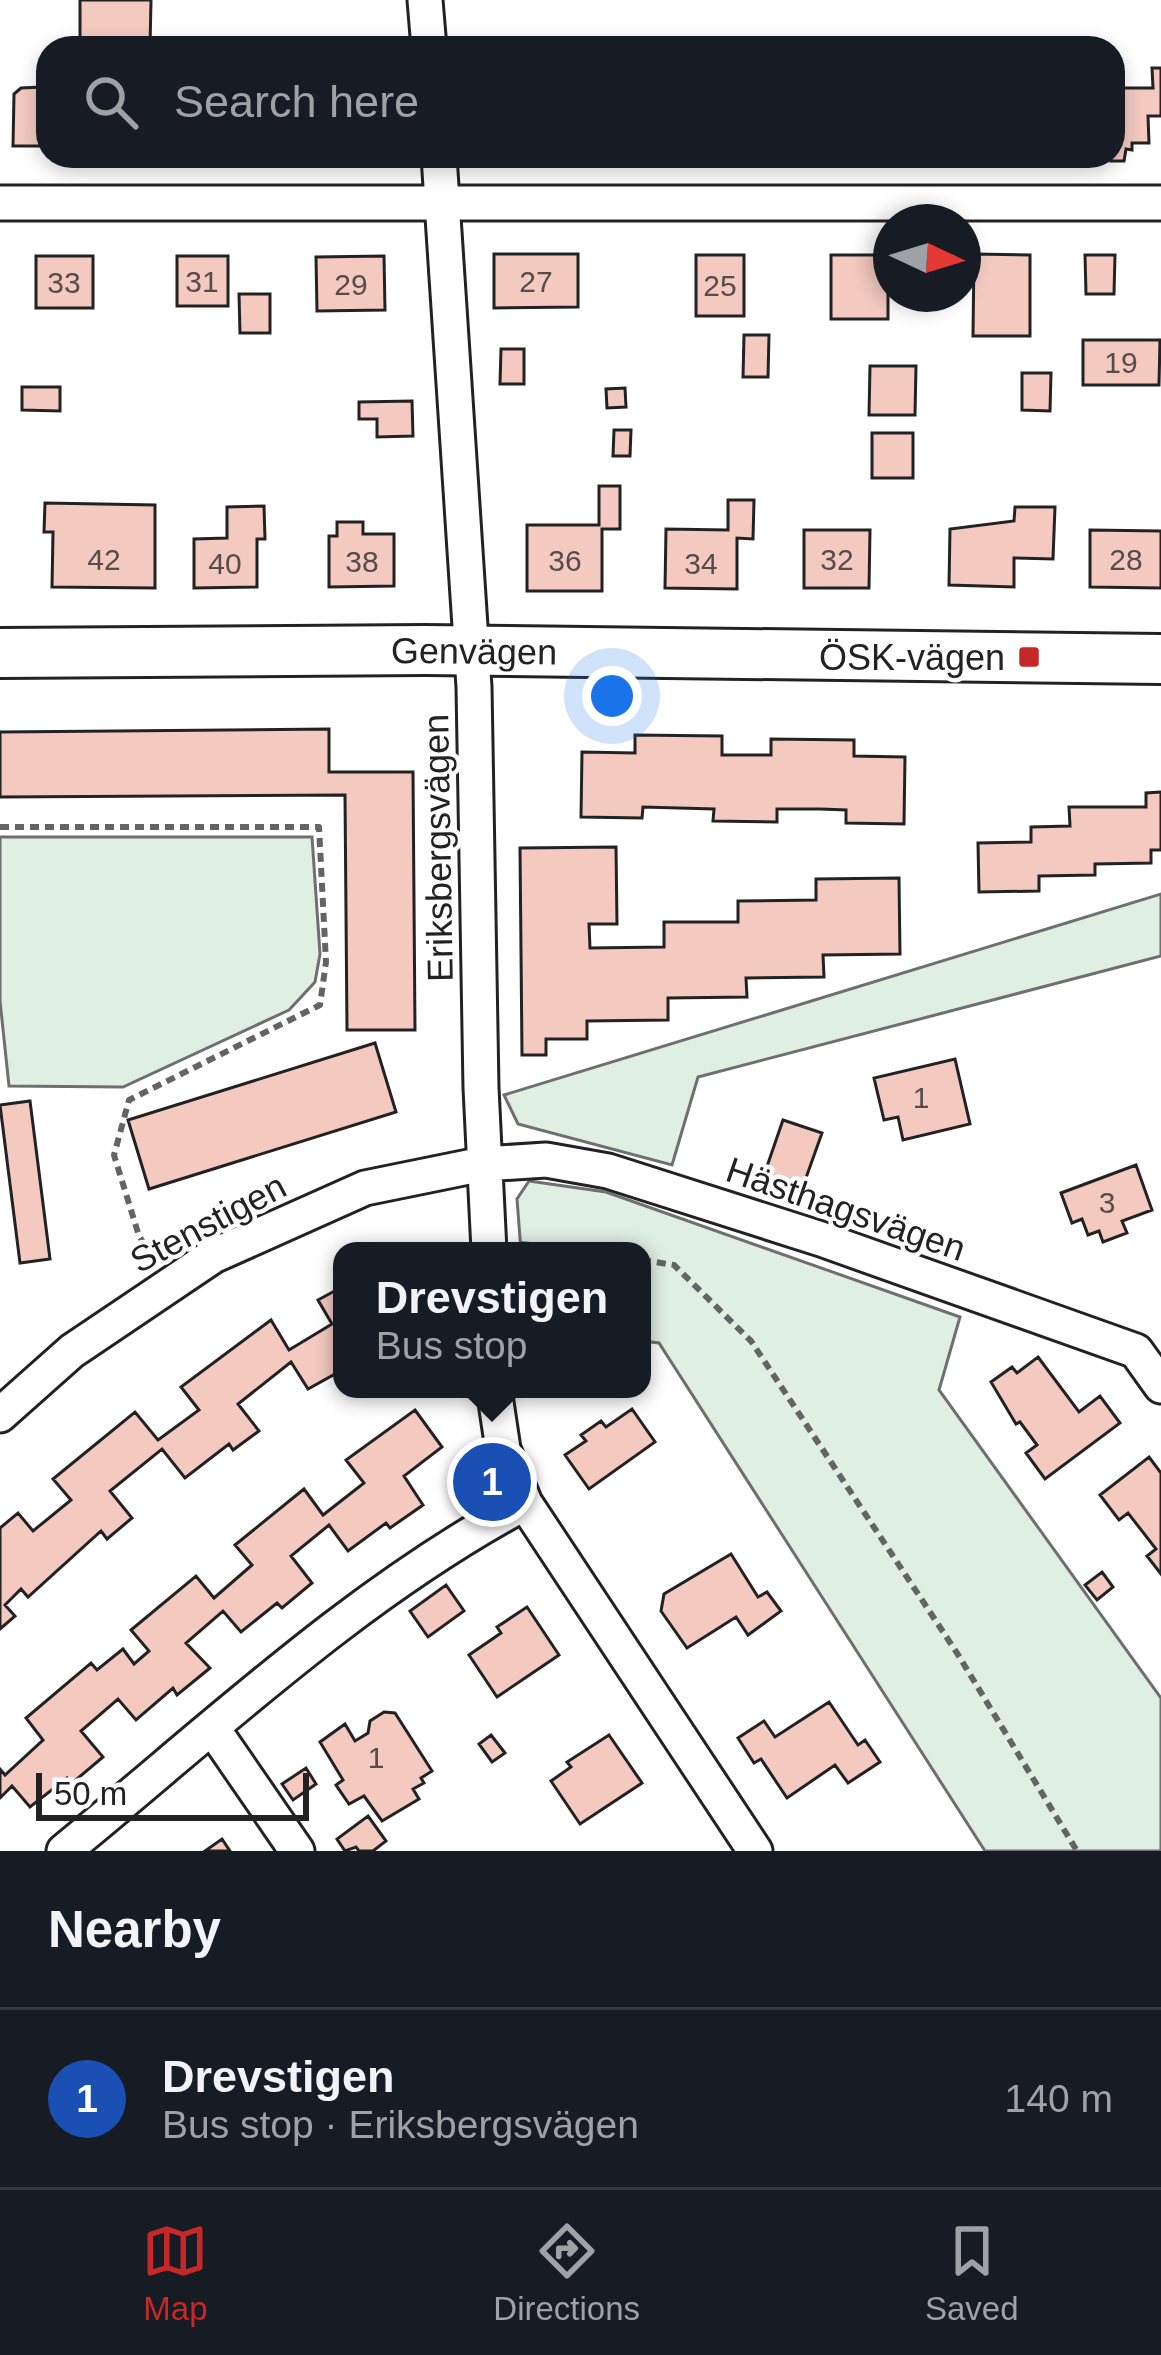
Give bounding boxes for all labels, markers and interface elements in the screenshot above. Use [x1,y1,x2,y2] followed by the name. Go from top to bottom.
[36,36,1125,168] search box
[78,69,144,135] icon: search
[174,76,419,127] text: Search here
[873,204,981,312] north arrow
[185,265,219,298] house number: 31
[519,265,553,298] house number: 27
[47,266,81,299] house number: 33
[334,268,368,301] house number: 29
[703,269,737,302] house number: 25
[1104,346,1138,379] house number: 19
[87,543,121,576] house number: 42
[820,543,854,576] house number: 32
[1109,543,1143,576] house number: 28
[548,544,582,577] house number: 36
[345,545,379,578] house number: 38
[208,547,242,580] house number: 40
[684,547,718,580] house number: 34
[391,629,557,672] street label: Genvägen
[819,637,1005,678] place label: ÖSK-vägen
[1016,644,1042,670] marker: ÖSK-vägen
[582,666,642,726] your location
[415,714,461,982] street label: Eriksbergsvägen
[913,1081,929,1114] house number: 1
[721,1149,971,1269] street label: Hästhagsvägen
[123,1165,293,1281] street label: Stenstigen
[1099,1186,1115,1219] house number: 3
[333,1242,651,1398] popup
[376,1272,608,1323] text: Drevstigen
[376,1324,527,1367] text: Bus stop
[453,1437,531,1527] pin: 1
[368,1741,384,1774] house number: 1
[36,1767,309,1820] scale bar
[54,1775,127,1812] text: 50 m
[48,1901,221,1958] text: Nearby
[162,2051,395,2102] text: Drevstigen
[76,2077,98,2120] text: 1
[1005,2077,1113,2120] text: 140 m
[162,2103,639,2146] text: Bus stop · Eriksbergsvägen
[142,2218,208,2328] tab: Map
[493,2218,640,2328] tab: Directions
[925,2218,1019,2328] tab: Saved

